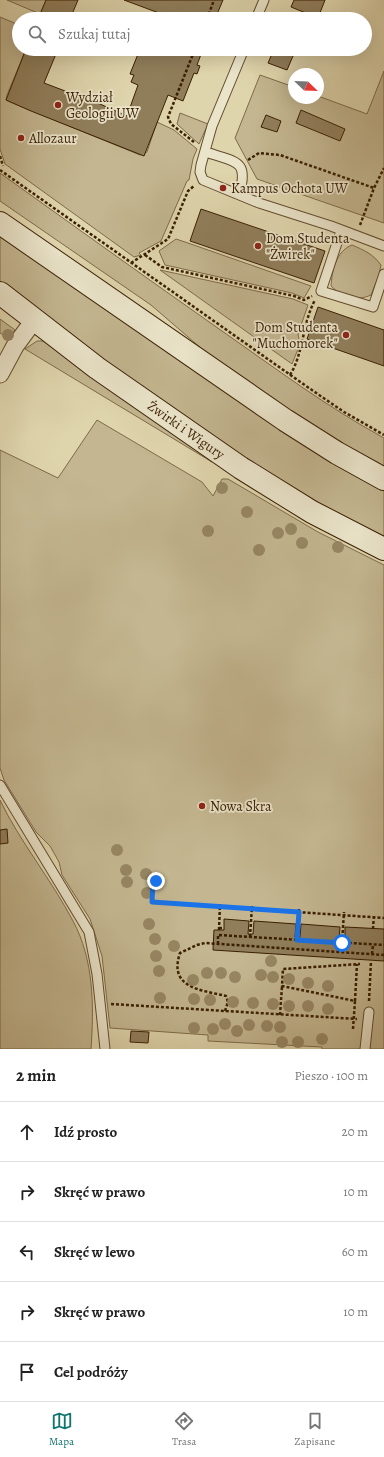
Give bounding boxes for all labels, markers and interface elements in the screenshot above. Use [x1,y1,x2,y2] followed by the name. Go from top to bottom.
[12,12,372,56] search box
[26,23,48,45] icon: search
[58,24,131,44] text: Szukaj tutaj
[288,68,324,104] north arrow
[65,88,140,123] place label: Wydział Geologii UW
[53,100,63,110] marker: Wydział Geologii UW
[28,129,77,148] place label: Allozaur
[16,133,26,143] marker: Allozaur
[231,179,349,198] place label: Kampus Ochota UW
[218,183,228,193] marker: Kampus Ochota UW
[266,229,350,264] place label: Dom Studenta "Żwirek"
[253,241,263,251] marker: Dom Studenta "Żwirek"
[252,318,338,353] place label: Dom Studenta "Muchomorek"
[341,330,351,340] marker: Dom Studenta "Muchomorek"
[144,396,229,464] street label: Żwirki i Wigury
[210,797,272,816] place label: Nowa Skra
[197,801,207,811] marker: Nowa Skra
[147,872,165,890] route end
[333,934,351,952] route start
[16,1064,56,1087] text: 2 min
[294,1067,368,1084] text: Pieszo · 100 m
[16,1121,38,1143] icon: ahead
[54,1122,117,1142] text: Idź prosto
[342,1123,368,1140] text: 20 m
[16,1181,38,1203] icon: right
[54,1182,145,1202] text: Skręć w prawo
[343,1183,368,1200] text: 10 m
[16,1241,38,1263] icon: left
[54,1242,135,1262] text: Skręć w lewo
[342,1243,368,1260] text: 60 m
[16,1301,38,1323] icon: right
[54,1302,145,1322] text: Skręć w prawo
[343,1303,368,1320] text: 10 m
[16,1361,38,1383] icon: arrive
[54,1362,128,1382] text: Cel podróży
[49,1410,74,1449] tab: Mapa
[172,1410,196,1449] tab: Trasa
[294,1410,335,1449] tab: Zapisane

